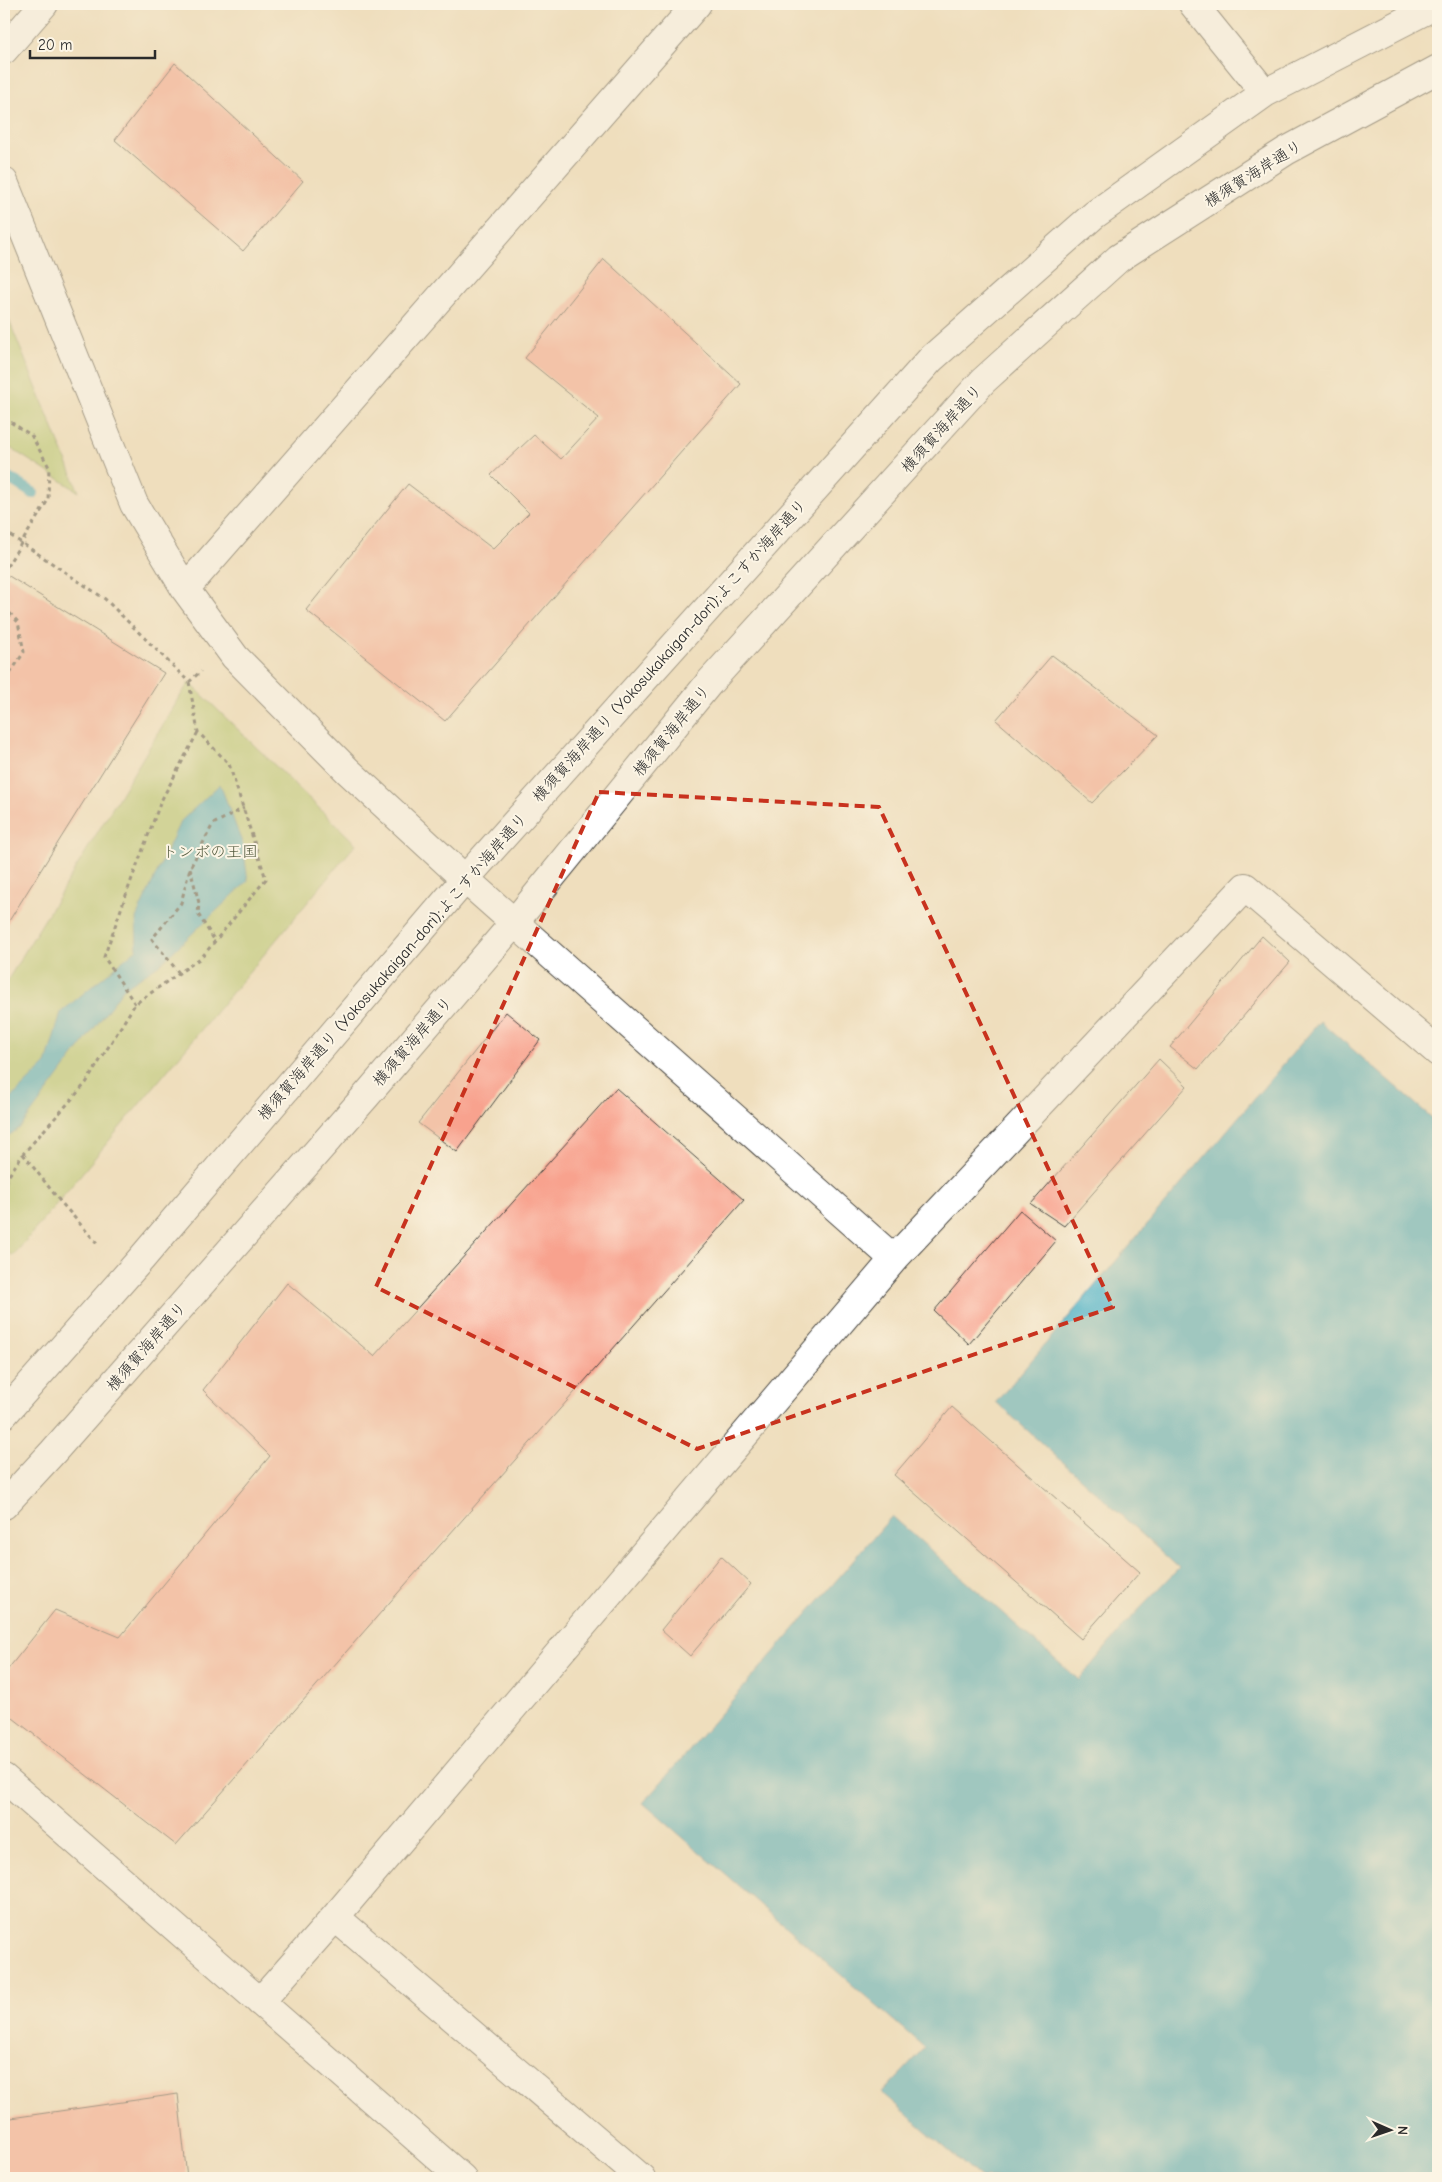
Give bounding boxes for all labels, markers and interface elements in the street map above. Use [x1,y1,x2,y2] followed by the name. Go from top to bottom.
[30,28,155,60] scale bar
[38,36,72,54] text: 20 m
[1201,137,1306,211] street label: 横須賀海岸通り
[898,381,986,476] street label: 横須賀海岸通り
[528,495,810,805] street label: 横須賀海岸通り (Yokosukakaigan-dori);よこすか海岸通り
[628,680,714,780] street label: 横須賀海岸通り
[253,808,531,1124] street label: 横須賀海岸通り (Yokosukakaigan-dori);よこすか海岸通り
[162,843,258,861] park label: トンボの王国
[368,992,456,1090] street label: 横須賀海岸通り
[103,1298,190,1395] street label: 横須賀海岸通り
[1364,2104,1414,2154] north arrow
[1394,2126,1411,2135] text: N

